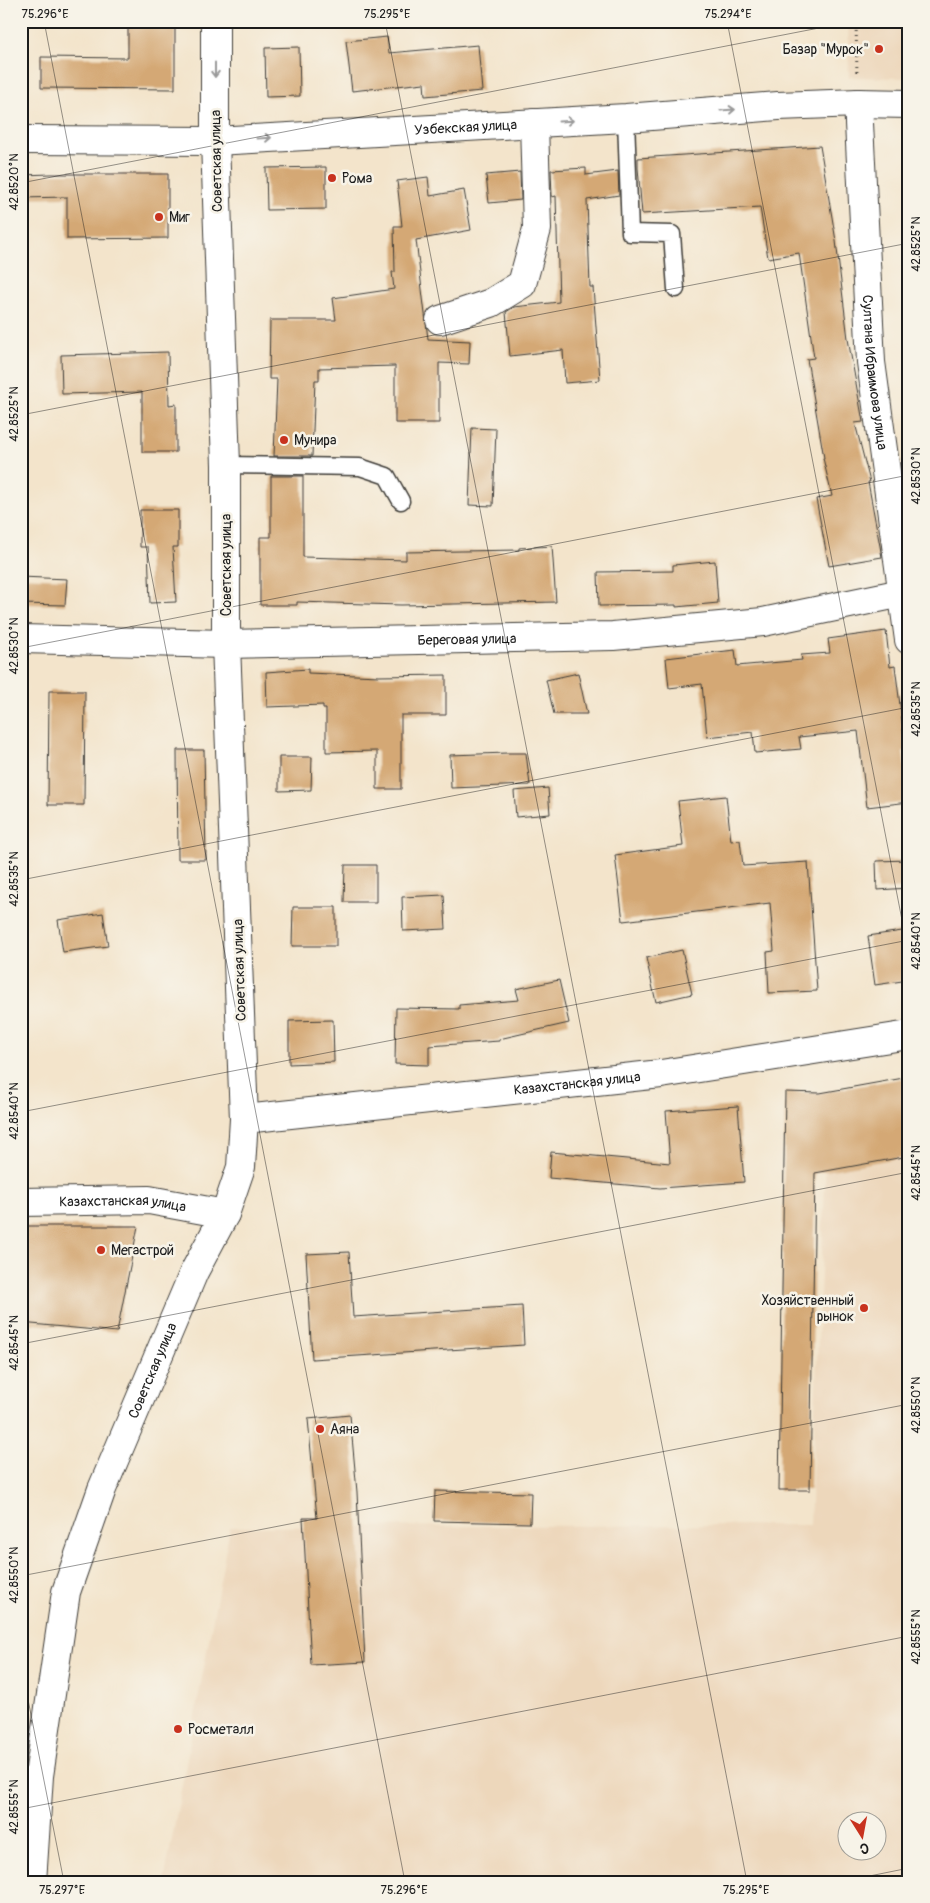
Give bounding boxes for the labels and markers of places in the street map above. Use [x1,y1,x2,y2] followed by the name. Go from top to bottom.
[782,41,869,58] place label: Базар "Мурок"
[873,43,885,55] marker: Базар "Мурок"
[342,170,372,187] place label: Рома
[326,172,338,184] marker: Рома
[169,209,190,226] place label: Миг
[153,211,165,223] marker: Миг
[294,432,336,449] place label: Мунира
[278,434,290,446] marker: Мунира
[111,1242,174,1259] place label: Мегастрой
[95,1244,107,1256] marker: Мегастрой
[762,1292,854,1325] place label: Хозяйственный рынок
[858,1302,870,1314] marker: Хозяйственный рынок
[330,1421,359,1438] place label: Аяна
[314,1423,326,1435] marker: Аяна
[188,1721,254,1738] place label: Росметалл
[172,1723,184,1735] marker: Росметалл

